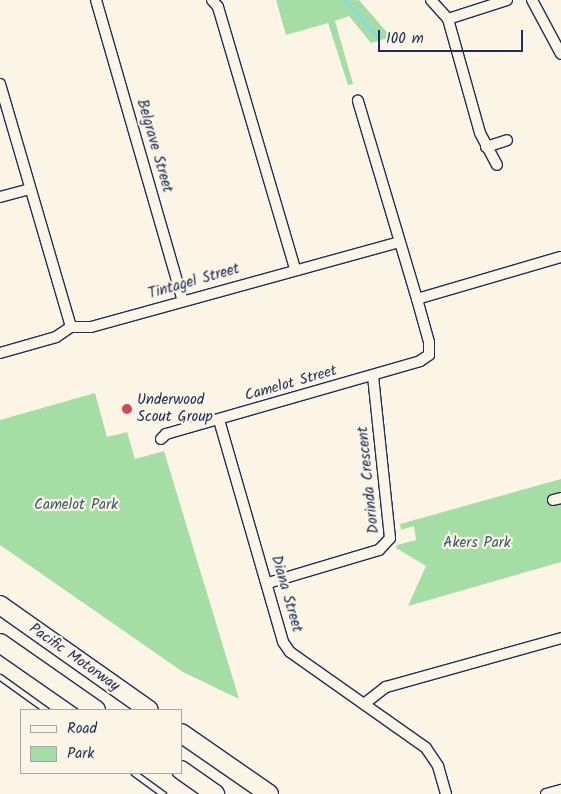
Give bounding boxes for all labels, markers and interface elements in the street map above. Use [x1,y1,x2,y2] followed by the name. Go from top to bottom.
[381,20,526,52] scale bar
[386,27,424,51] text: 100 m
[132,97,176,195] street label: Belgrave Street
[146,260,242,304] street label: Tintagel Street
[243,362,339,406] street label: Camelot Street
[137,391,213,426] place label: Underwood Scout Group
[121,403,133,415] marker: Underwood Scout Group
[354,425,384,535] street label: Dorinda Crescent
[34,497,118,515] park label: Camelot Park
[443,535,511,553] park label: Akers Park
[266,553,306,635] street label: Diana Street
[25,620,123,696] street label: Pacific Motorway
[20,709,182,774] legend
[67,717,97,741] text: Road
[67,742,94,766] text: Park

